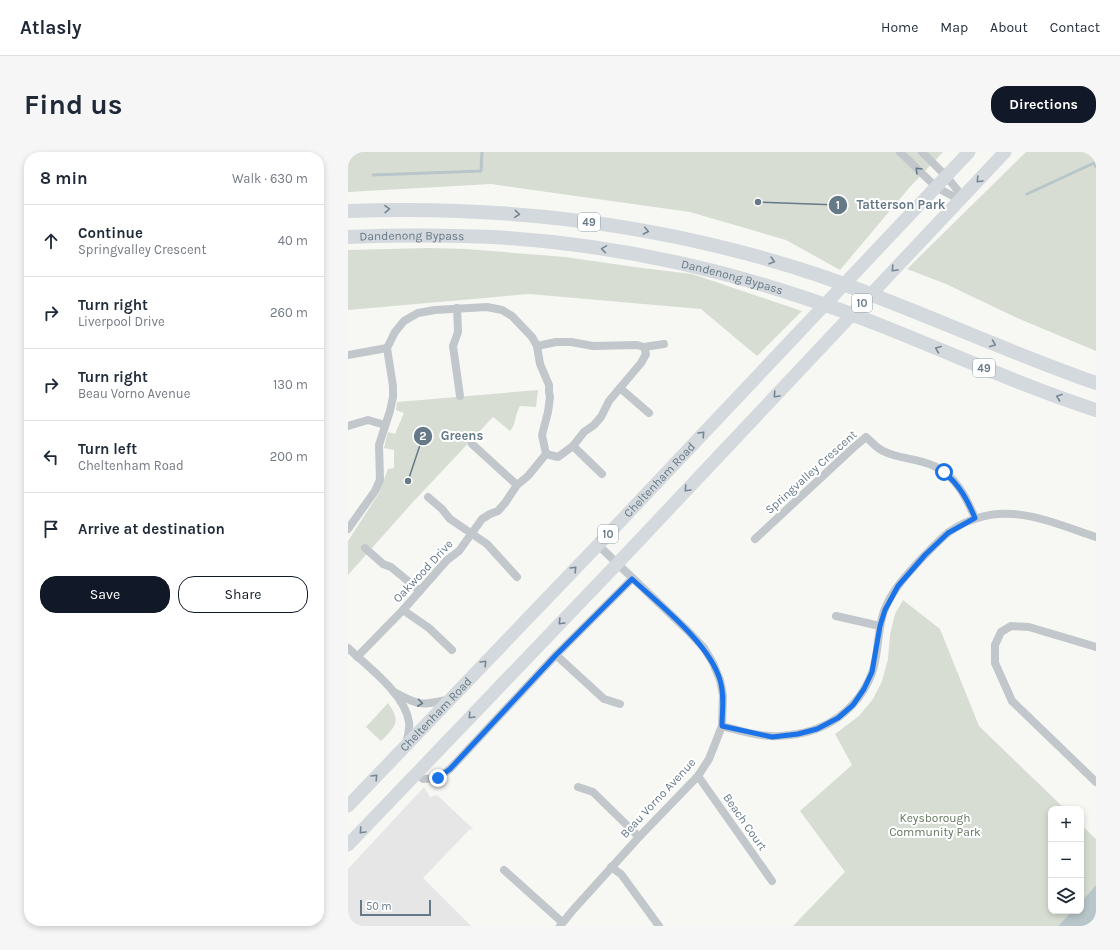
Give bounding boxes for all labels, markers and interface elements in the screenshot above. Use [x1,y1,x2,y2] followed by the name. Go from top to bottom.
[20,17,82,39] text: Atlasly
[881,19,918,36] text: Home
[940,19,968,36] text: Map
[990,19,1028,36] text: About
[1050,19,1100,36] text: Contact
[991,86,1096,123] button: Directions
[24,88,123,121] text: Find us
[915,167,923,174] one-way arrow
[40,168,88,188] text: 8 min
[232,171,308,186] text: Walk · 630 m
[976,175,983,183] one-way arrow
[828,192,953,217] callout: Tatterson Park
[856,197,946,212] text: Tatterson Park
[836,198,840,212] text: 1
[384,205,390,213] one-way arrow
[514,210,520,219] one-way arrow
[578,213,600,231] road number: 49
[78,224,143,242] text: Continue
[642,227,649,235] one-way arrow
[359,228,465,244] street label: Dandenong Bypass
[40,230,62,252] icon: ahead
[278,233,308,248] text: 40 m
[78,242,206,257] text: Springvalley Crescent
[601,245,608,254] one-way arrow
[768,256,775,265] one-way arrow
[680,257,785,297] street label: Dandenong Bypass
[891,264,899,272] one-way arrow
[852,294,872,312] road number: 10
[78,296,148,314] text: Turn right
[40,302,62,324] icon: right
[270,305,308,320] text: 260 m
[78,314,165,329] text: Liverpool Drive
[990,340,997,348] one-way arrow
[935,346,943,354] one-way arrow
[973,359,995,377] road number: 49
[78,368,148,386] text: Turn right
[40,374,62,396] icon: right
[273,377,308,392] text: 130 m
[78,386,190,401] text: Beau Vorno Avenue
[773,390,780,397] one-way arrow
[1056,393,1063,401] one-way arrow
[413,423,492,448] callout: Greens
[762,427,860,517] street label: Springvalley Crescent
[441,428,483,443] text: Greens
[419,429,427,443] text: 2
[697,431,705,439] one-way arrow
[78,440,137,458] text: Turn left
[621,440,698,520] street label: Cheltenham Road
[40,446,62,468] icon: left
[270,449,308,464] text: 200 m
[78,458,184,473] text: Cheltenham Road
[935,463,953,481] route start
[684,484,692,492] one-way arrow
[40,518,62,540] icon: arrive
[78,520,225,538] text: Arrive at destination
[598,525,618,543] road number: 10
[390,537,456,605] street label: Oakwood Drive
[569,566,577,574] one-way arrow
[40,576,170,613] button: Save
[178,576,308,613] button: Share
[558,617,566,625] one-way arrow
[479,660,487,668] one-way arrow
[397,674,475,754] street label: Cheltenham Road
[417,698,423,707] one-way arrow
[468,711,476,719] one-way arrow
[618,755,698,841] street label: Beau Vorno Avenue
[429,769,447,787] route end
[370,774,378,782] one-way arrow
[720,791,770,854] street label: Beach Court
[1048,806,1084,914] map controls
[1048,806,1084,842] button: +
[889,811,981,839] park label: Keysborough Community Park
[360,826,367,833] one-way arrow
[1048,842,1084,878] button: −
[1048,878,1084,914] button: layers
[360,898,431,917] scale bar
[366,900,392,913] text: 50 m

